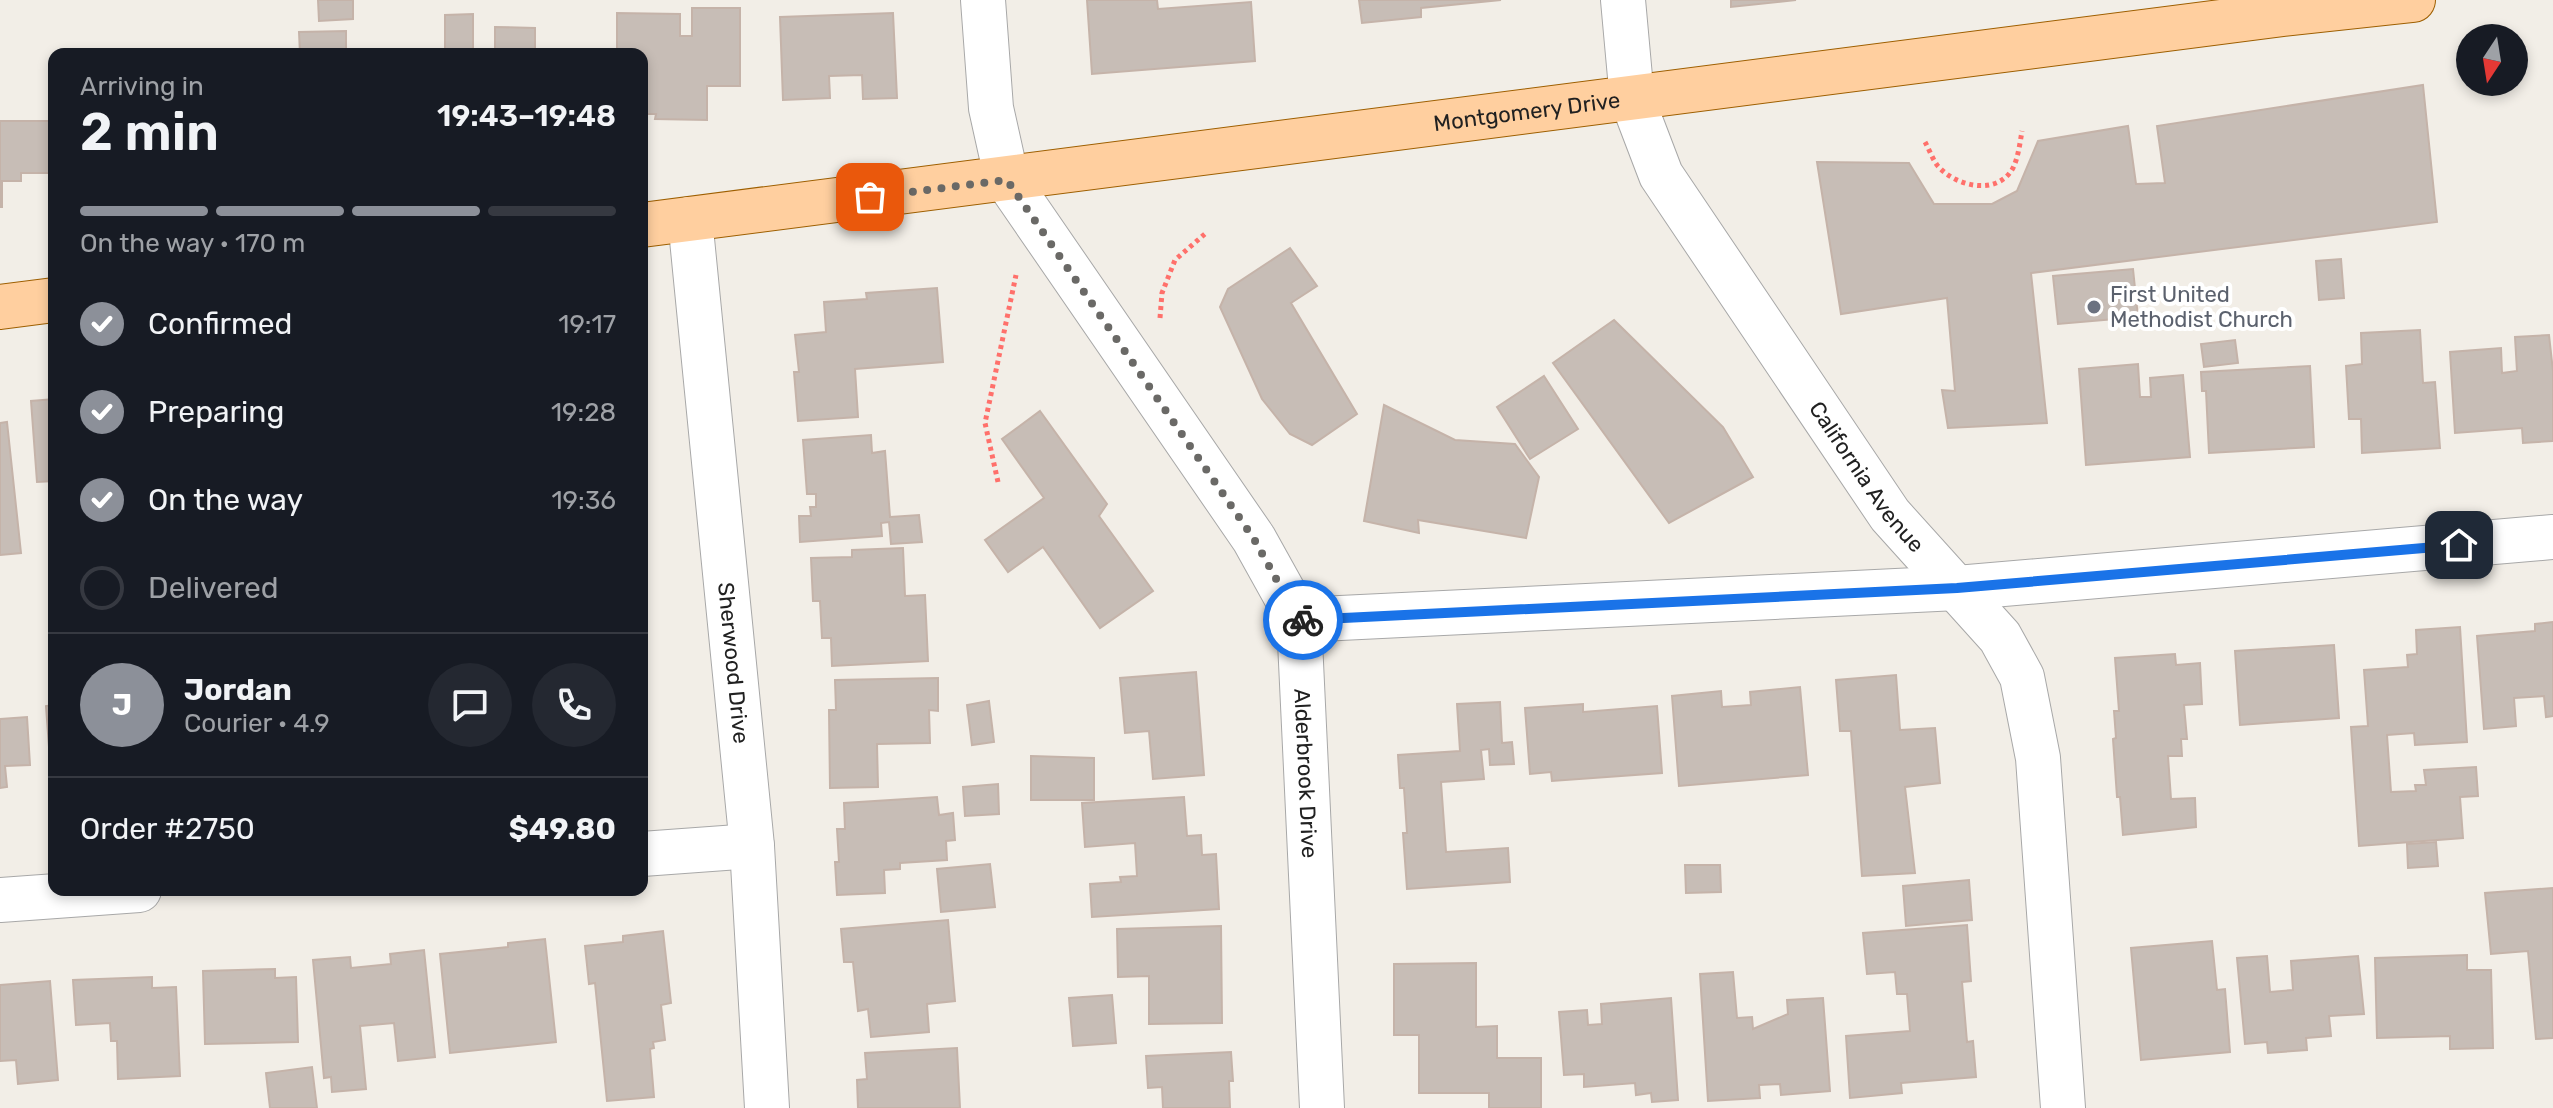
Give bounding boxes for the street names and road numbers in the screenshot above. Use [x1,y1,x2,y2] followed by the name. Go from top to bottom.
[1432,86,1622,137] street label: Montgomery Drive
[1804,396,1930,558] street label: California Avenue
[712,581,755,745] street label: Sherwood Drive
[1289,688,1324,859] street label: Alderbrook Drive

